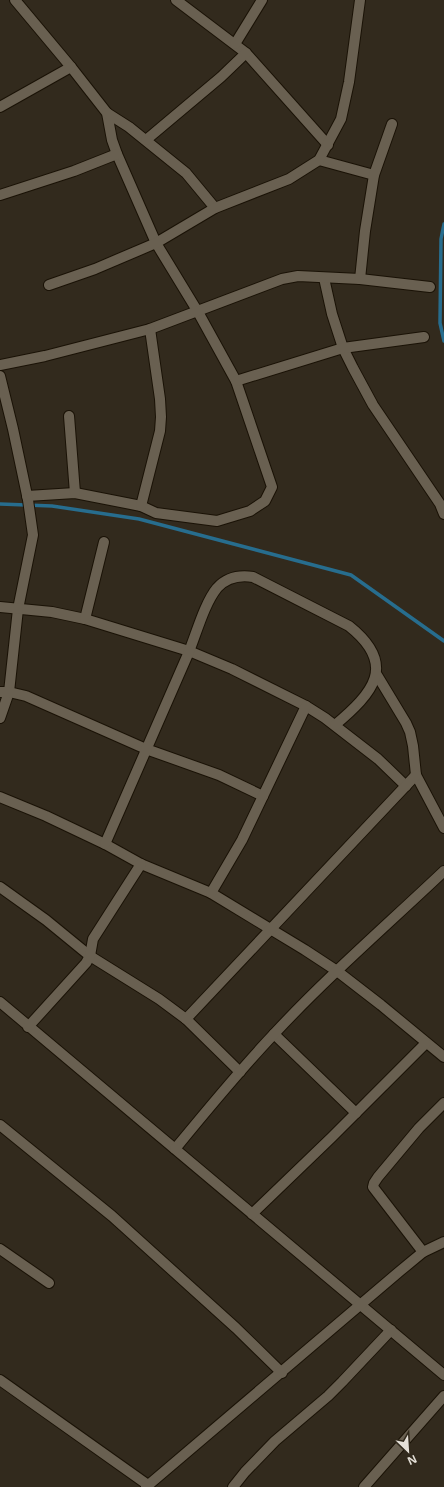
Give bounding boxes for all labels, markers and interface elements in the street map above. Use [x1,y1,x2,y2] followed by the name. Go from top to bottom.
[388,1431,428,1471] north arrow
[405,1452,420,1469] text: N

